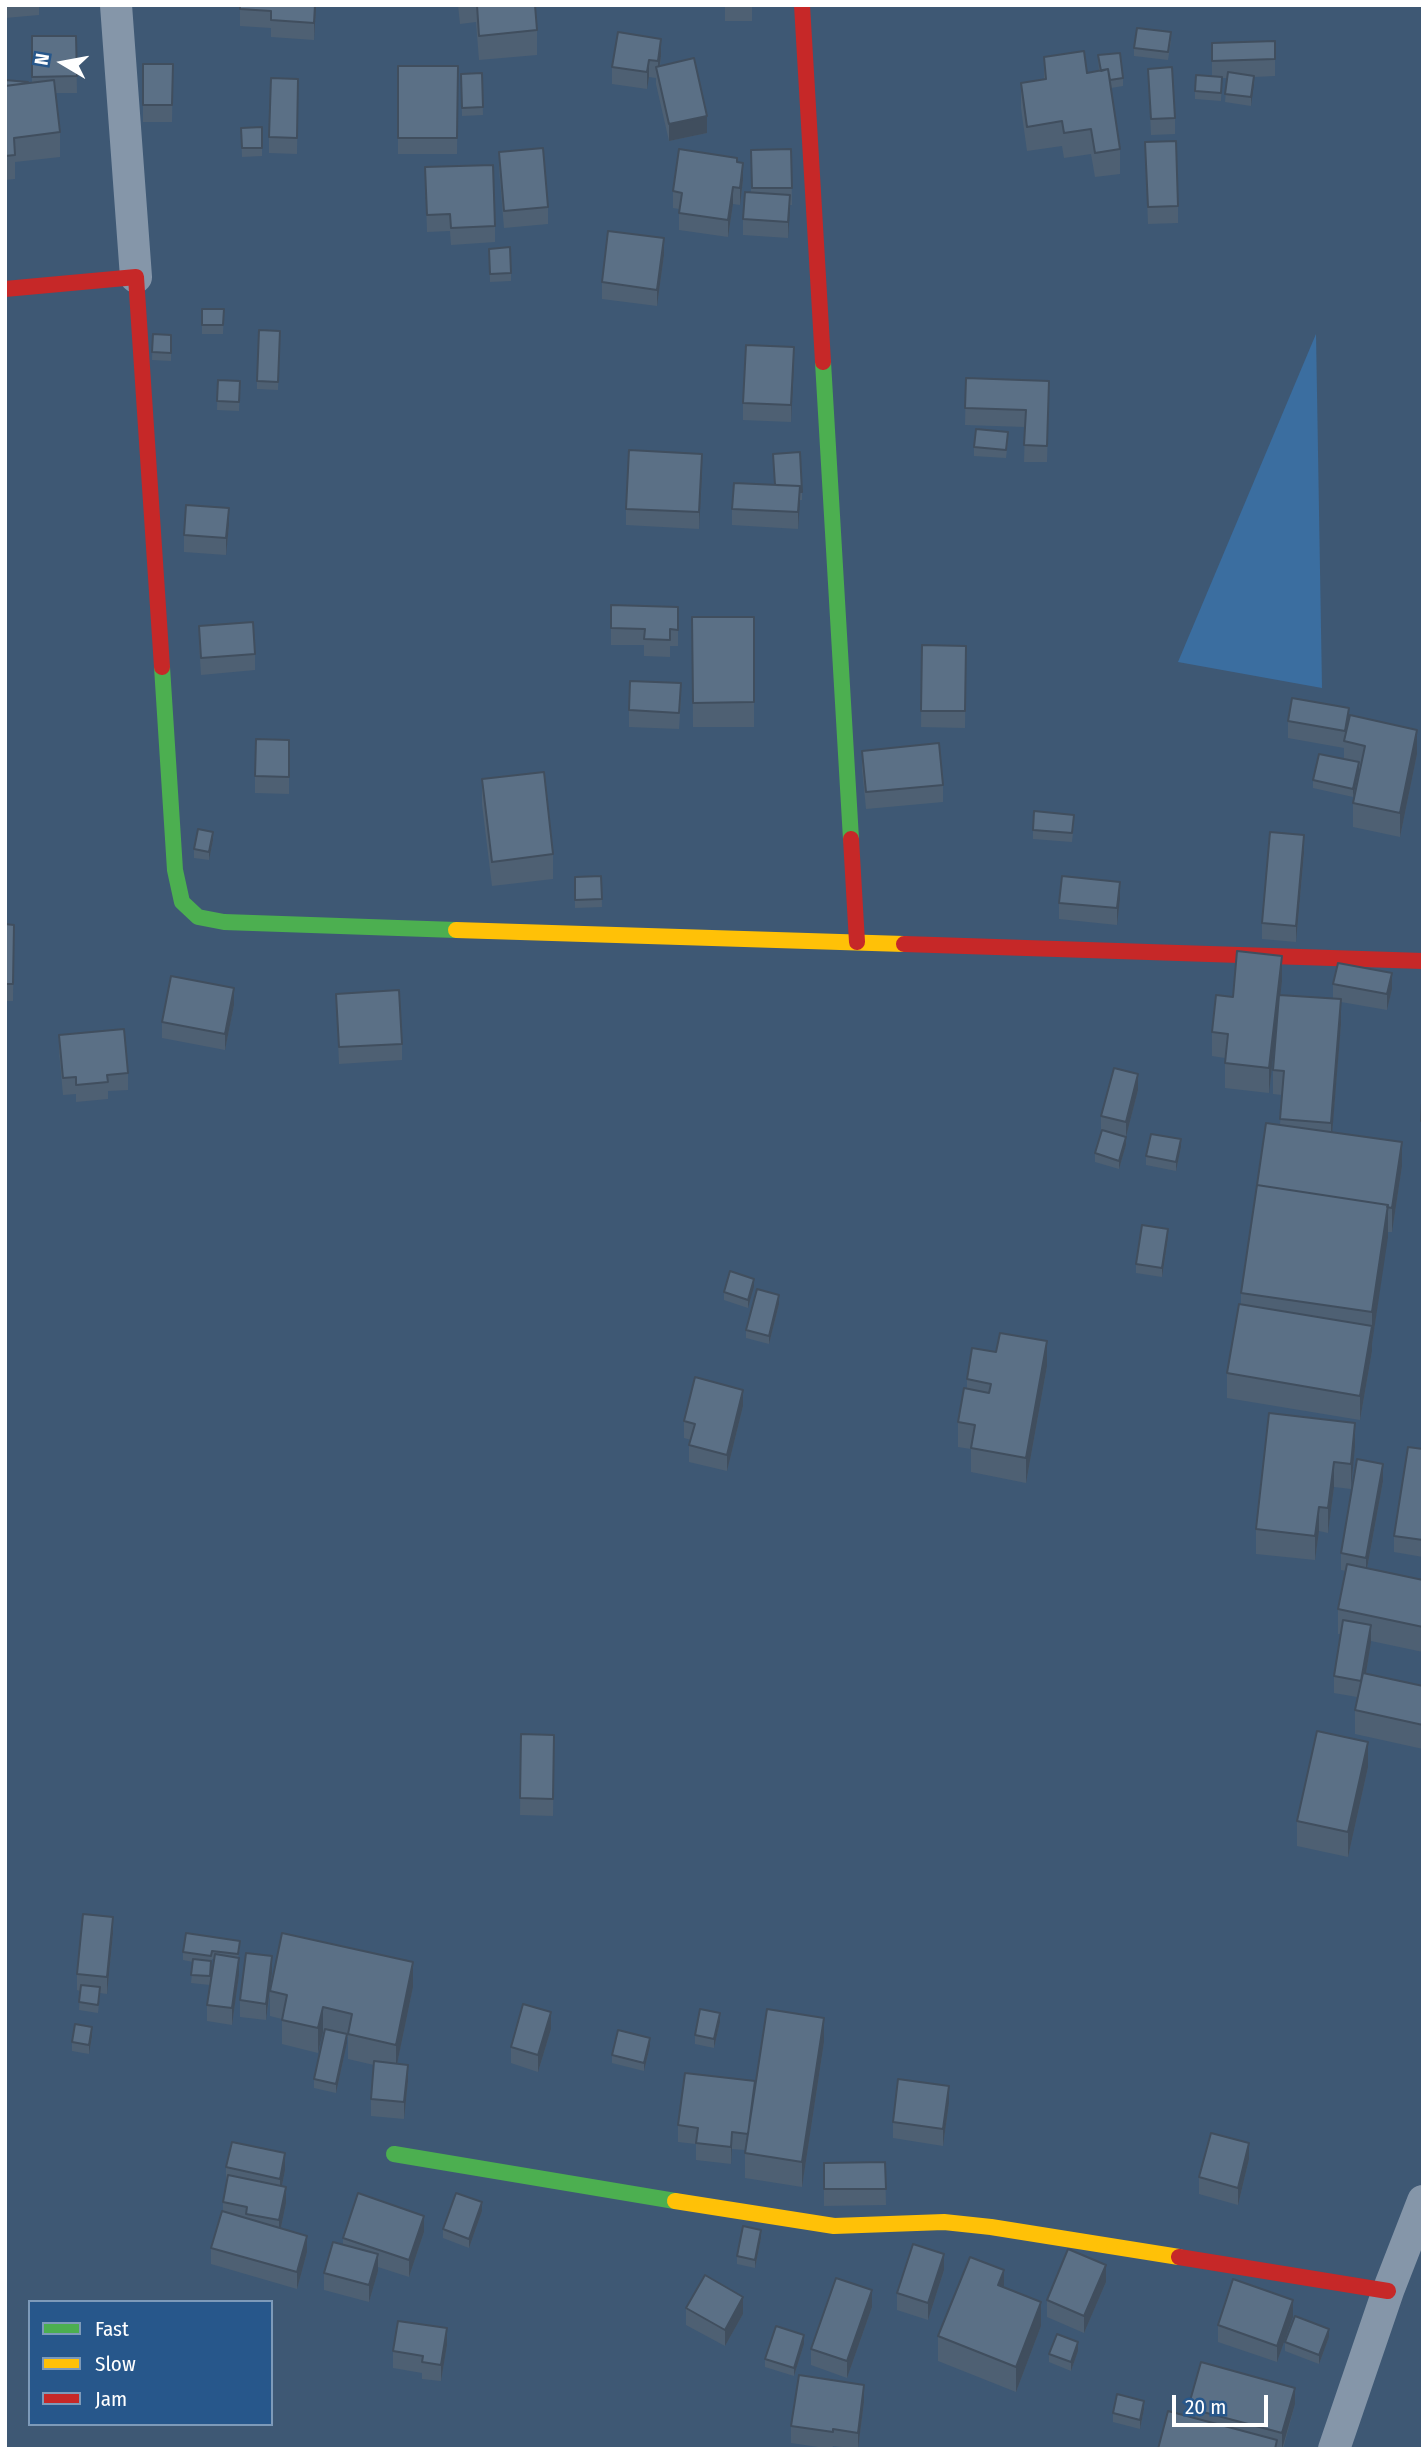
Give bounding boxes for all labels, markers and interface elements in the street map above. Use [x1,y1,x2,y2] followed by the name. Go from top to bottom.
[28,28,98,98] north arrow
[30,52,54,67] text: N
[28,2300,273,2426] legend
[95,2316,129,2342] text: Fast
[95,2351,136,2377] text: Slow
[1176,2380,1272,2424] scale bar
[95,2386,127,2412] text: Jam
[1185,2394,1226,2420] text: 20 m

